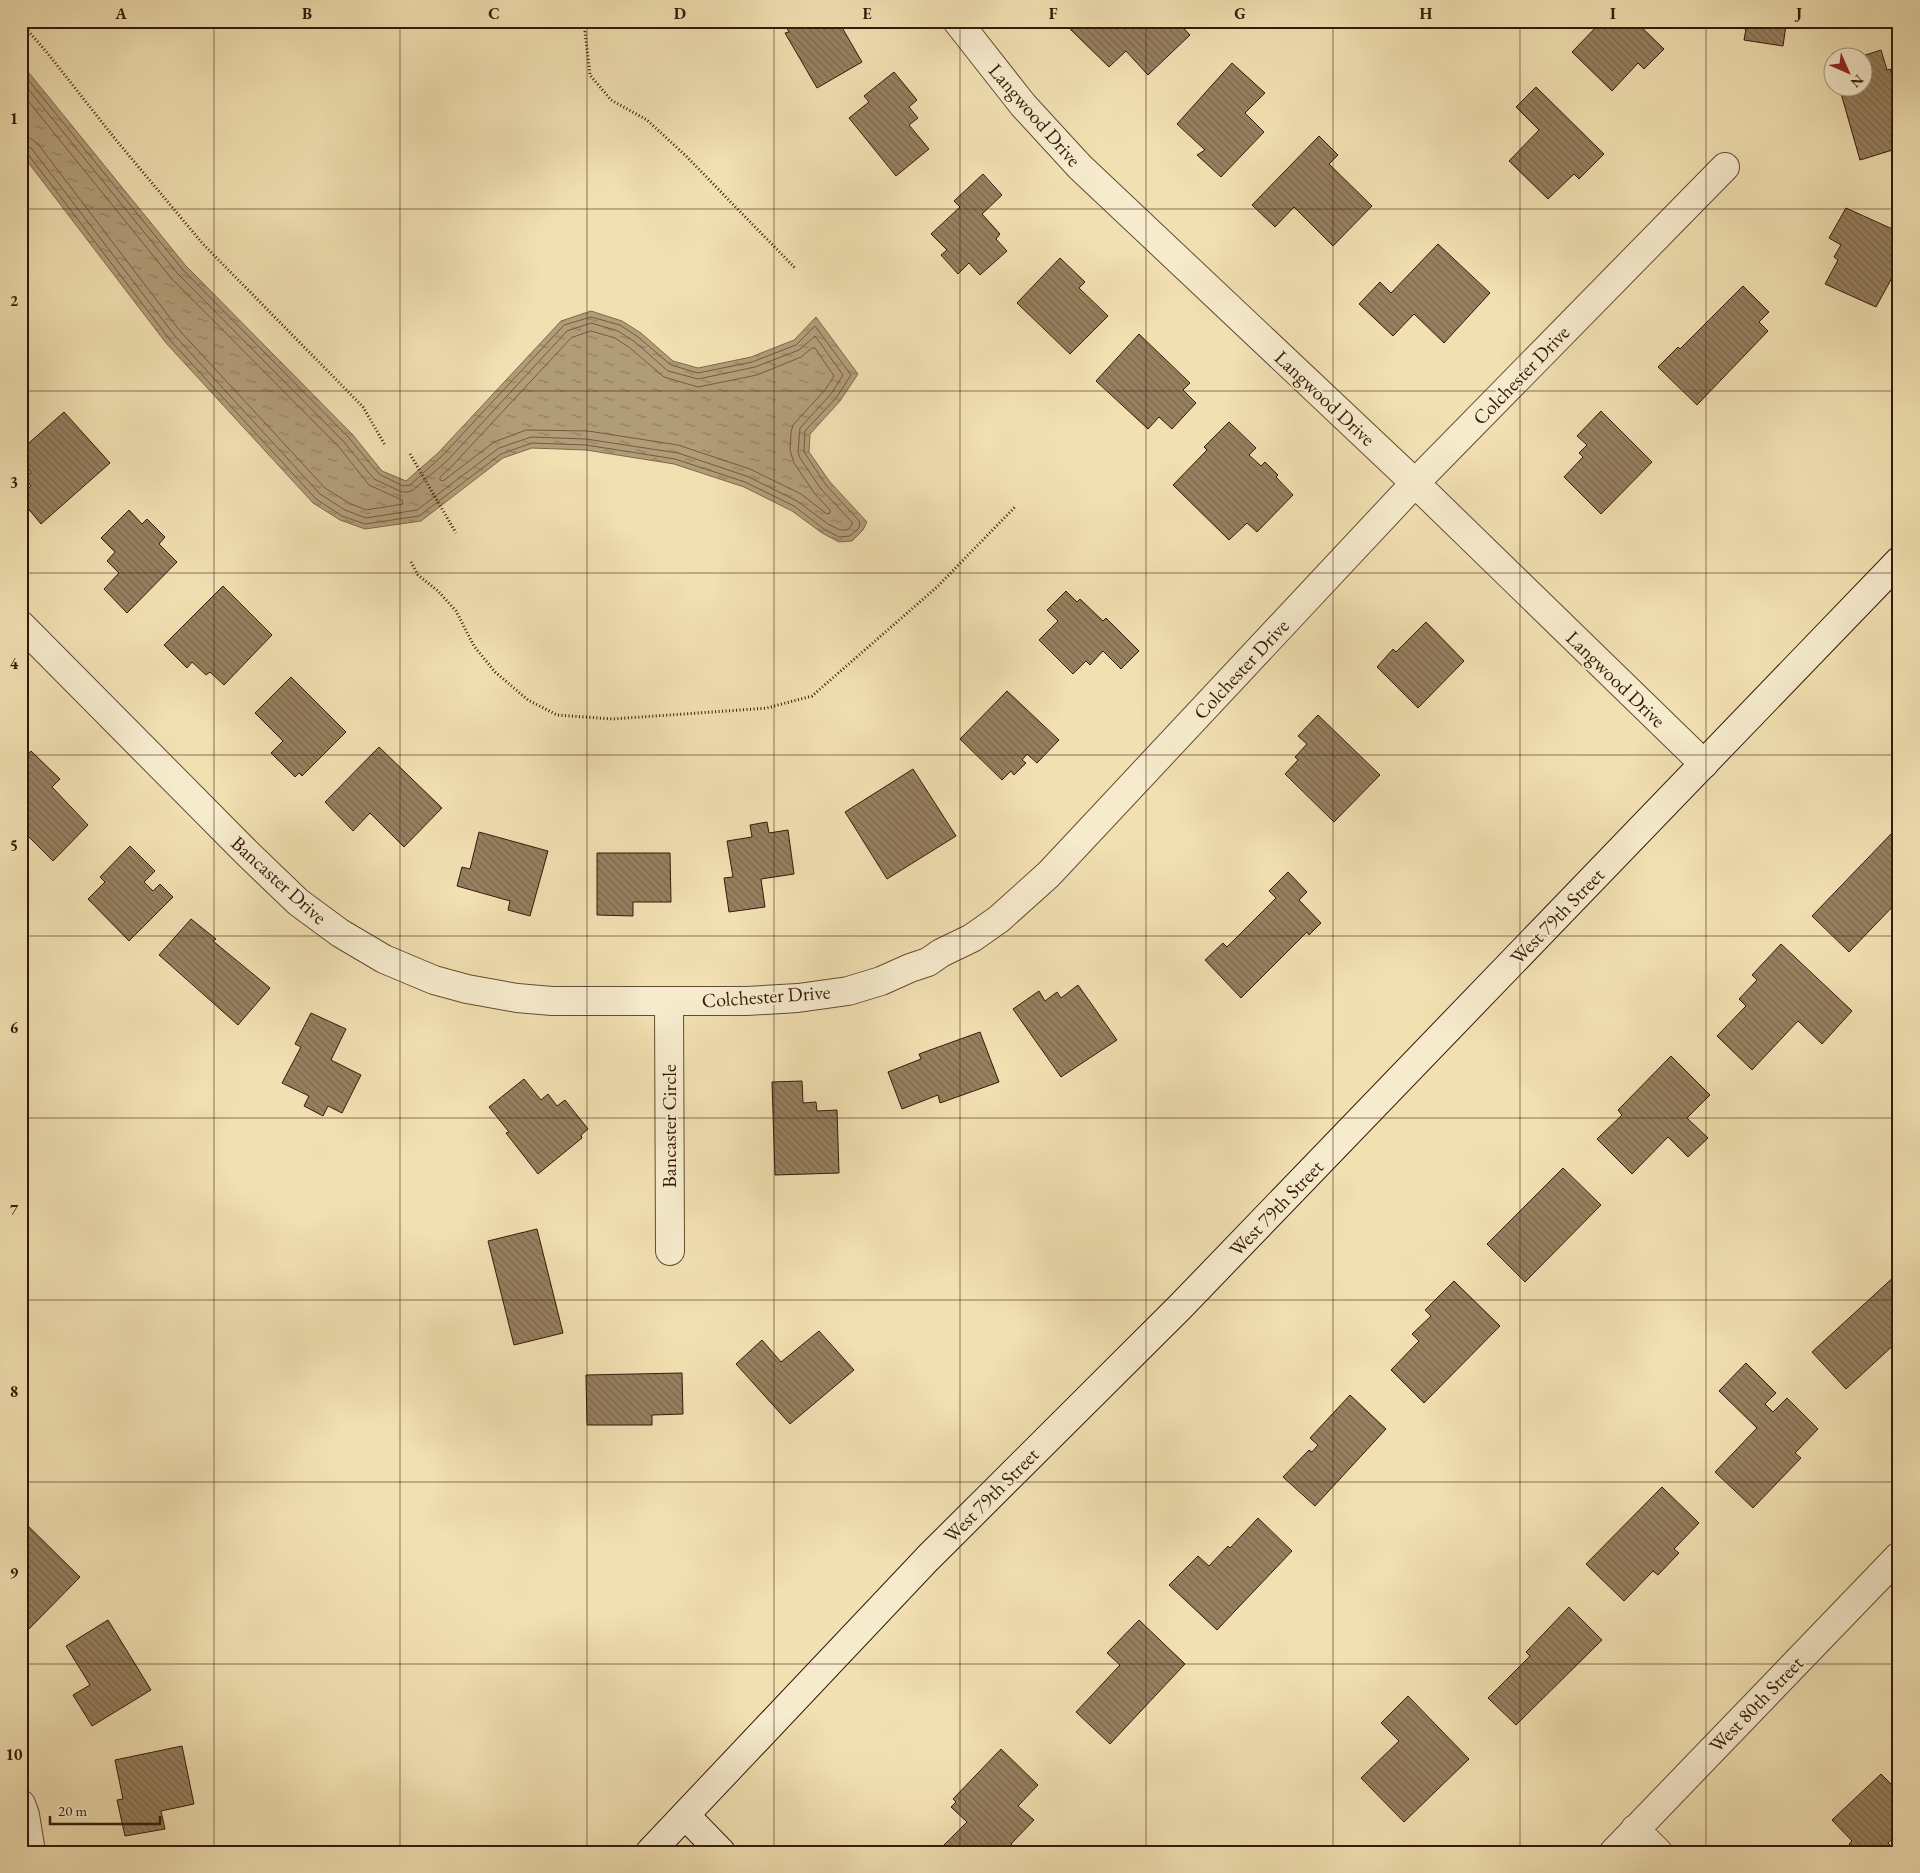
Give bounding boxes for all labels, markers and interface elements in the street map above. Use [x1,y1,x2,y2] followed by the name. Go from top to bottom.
[114,3,127,24] text: A
[302,3,312,24] text: B
[488,3,500,24] text: C
[674,3,686,24] text: D
[862,3,872,24] text: E
[1049,3,1058,24] text: F
[1234,3,1246,24] text: G
[1420,3,1433,24] text: H
[1610,3,1616,24] text: I
[1794,3,1802,24] text: J
[1822,48,1872,98] north arrow
[983,58,1087,172] street label: Langwood Drive
[1846,71,1868,92] text: N
[10,108,18,129] text: 1
[10,290,19,311] text: 2
[1467,320,1575,430] street label: Colchester Drive
[1269,345,1381,452] street label: Langwood Drive
[10,472,18,493] text: 3
[1188,613,1295,725] street label: Colchester Drive
[1561,625,1671,733] street label: Langwood Drive
[10,653,19,674] text: 4
[226,830,332,930] street label: Bancaster Drive
[10,835,18,856] text: 5
[1504,862,1610,970] street label: West 79th Street
[701,979,831,1013] street label: Colchester Drive
[10,1017,19,1038] text: 6
[656,1064,682,1188] street label: Bancaster Circle
[1223,1154,1329,1262] street label: West 79th Street
[10,1199,19,1220] text: 7
[10,1381,18,1402] text: 8
[938,1441,1045,1548] street label: West 79th Street
[10,1562,19,1583] text: 9
[1703,1650,1809,1758] street label: West 80th Street
[6,1744,23,1765] text: 10
[50,1793,160,1825] scale bar
[58,1801,87,1820] text: 20 m

